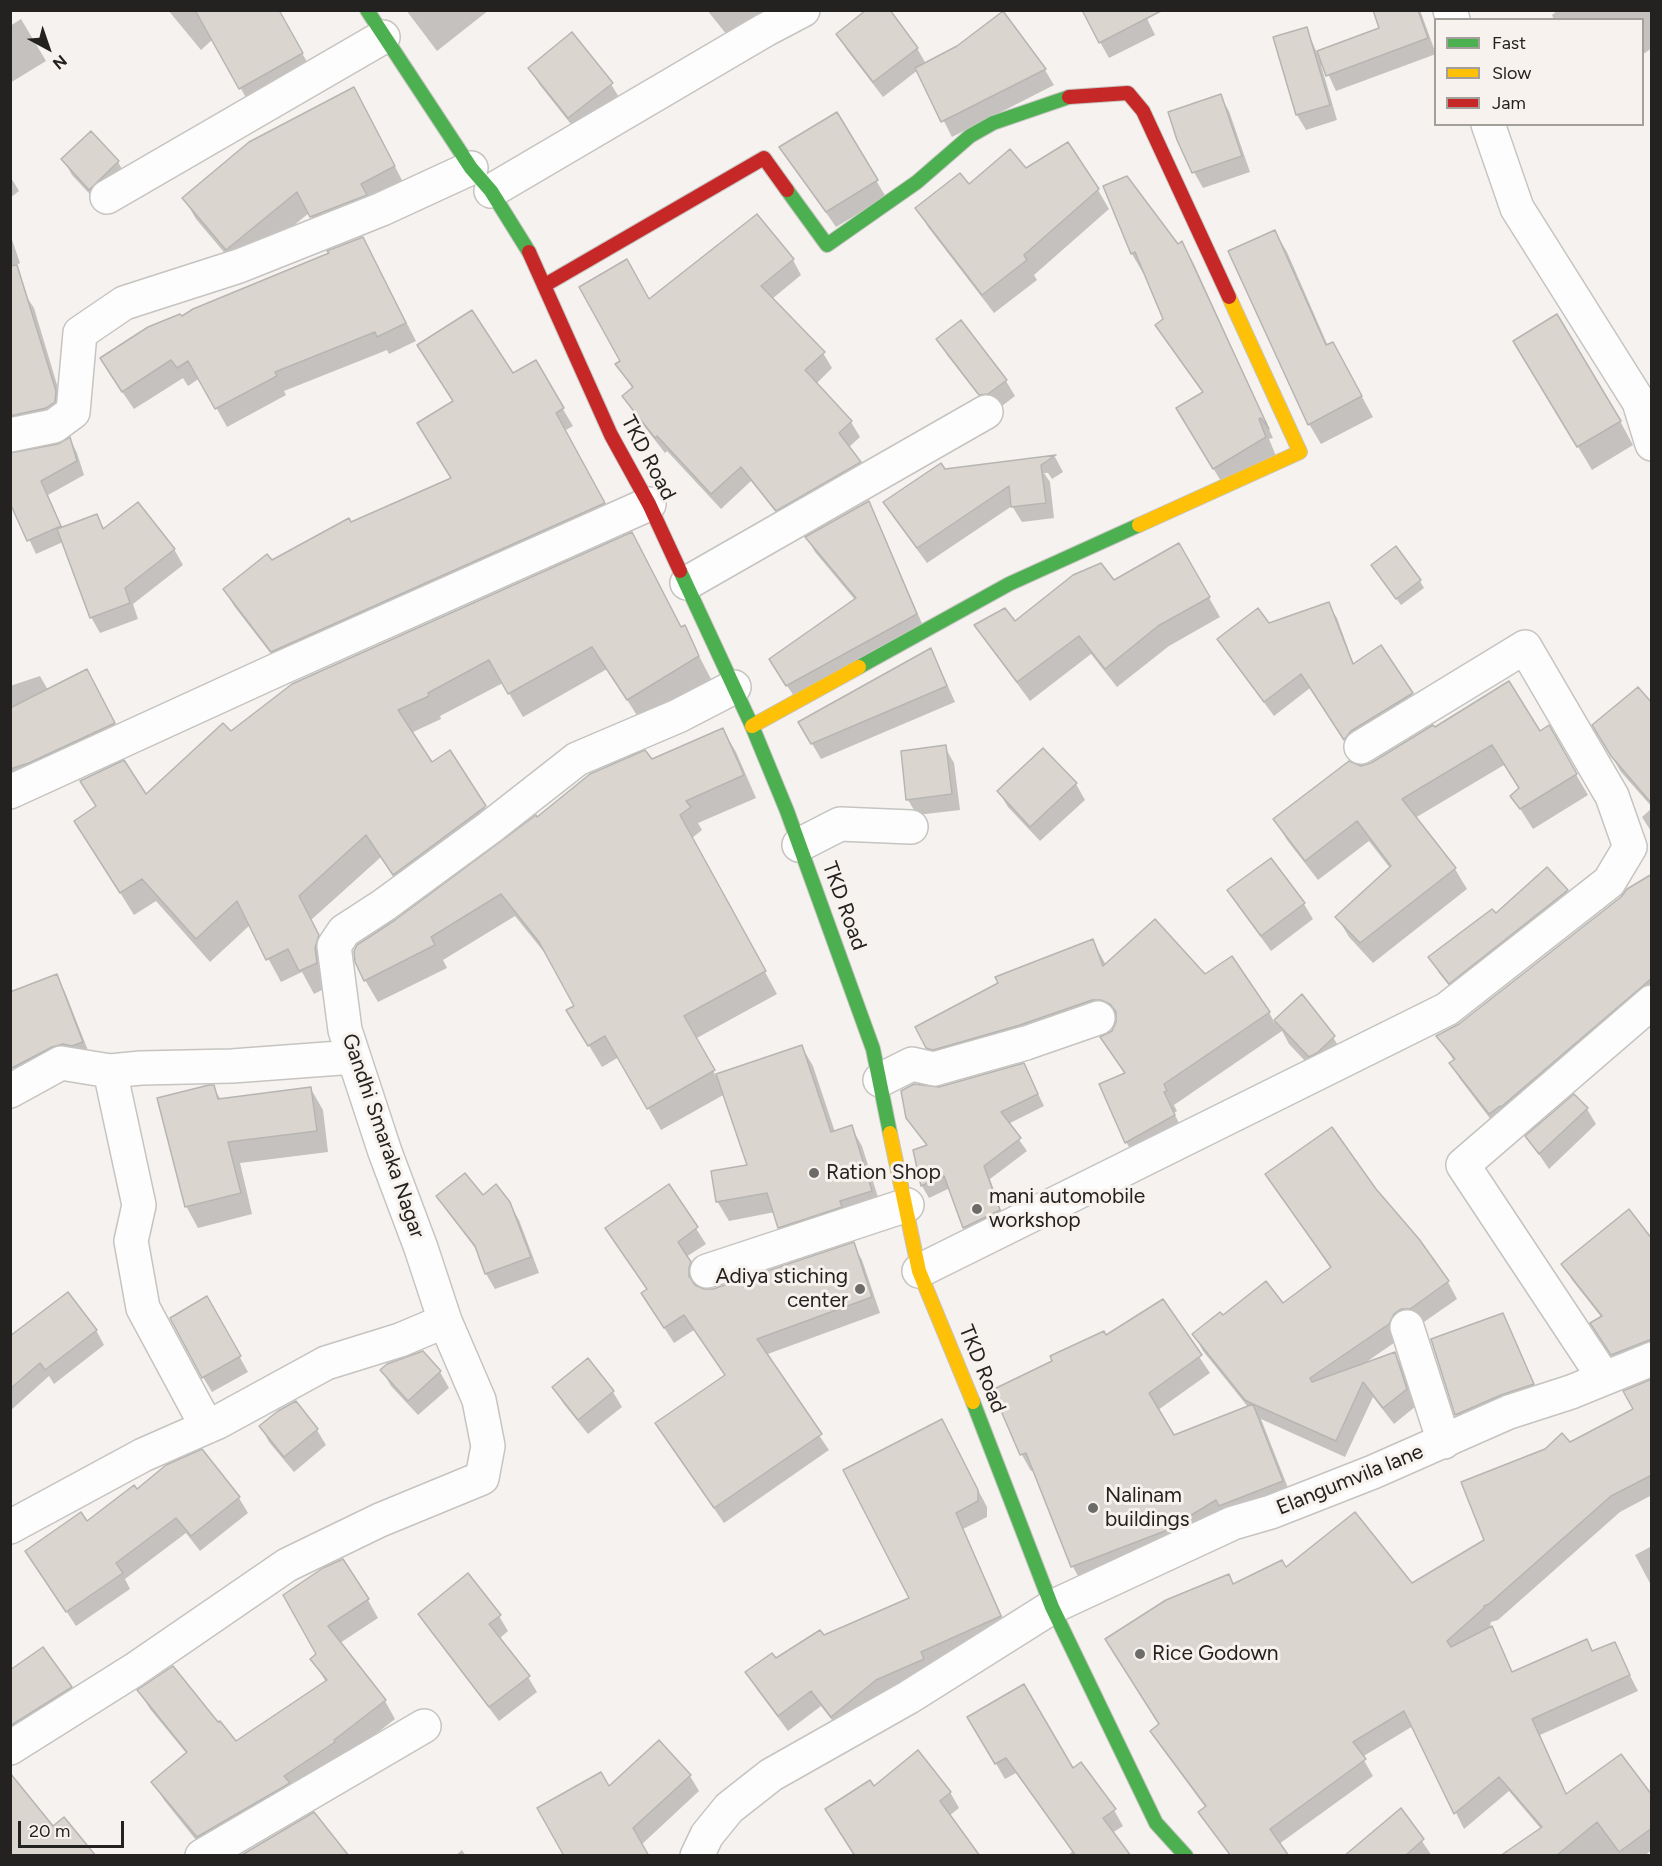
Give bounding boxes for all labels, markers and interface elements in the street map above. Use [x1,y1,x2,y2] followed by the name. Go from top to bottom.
[18,18,78,78] north arrow
[1434,18,1644,126] legend
[1492,32,1526,54] text: Fast
[49,51,71,73] text: N
[1492,62,1531,84] text: Slow
[1492,92,1526,114] text: Jam
[615,411,681,505] street label: TKD Road
[816,858,872,954] street label: TKD Road
[336,1030,430,1242] street label: Gandhi Smaraka Nagar
[826,1160,941,1186] place label: Ration Shop
[807,1166,821,1180] marker: Ration Shop
[989,1184,1145,1234] place label: mani automobile workshop
[970,1202,984,1216] marker: mani automobile workshop
[715,1264,848,1314] place label: Adiya stiching center
[853,1282,867,1296] marker: Adiya stiching center
[953,1321,1011,1417] street label: TKD Road
[1273,1439,1427,1521] street label: Elangumvila lane
[1105,1483,1190,1533] place label: Nalinam buildings
[1086,1501,1100,1515] marker: Nalinam buildings
[1152,1641,1279,1667] place label: Rice Godown
[1133,1647,1147,1661] marker: Rice Godown
[21,1809,128,1847] scale bar
[29,1820,70,1842] text: 20 m

